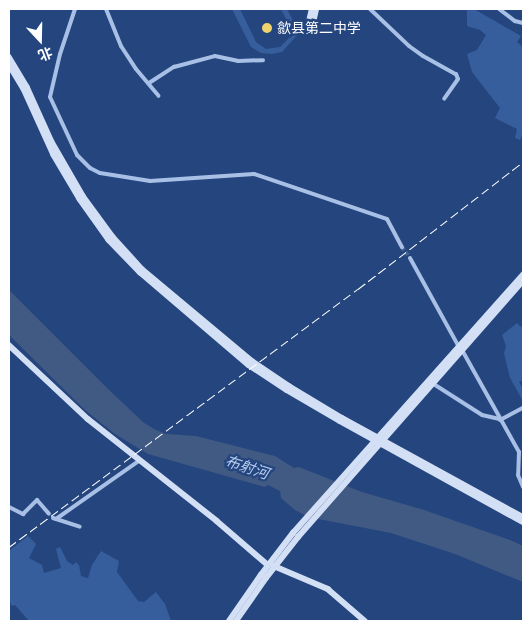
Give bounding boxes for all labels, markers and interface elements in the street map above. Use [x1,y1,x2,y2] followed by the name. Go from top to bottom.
[15,15,65,65] north arrow
[277,20,361,36] place label: 歙县第二中学
[261,22,273,34] marker: 歙县第二中学
[36,43,55,65] text: 北
[223,451,271,483] water label: 布射河

